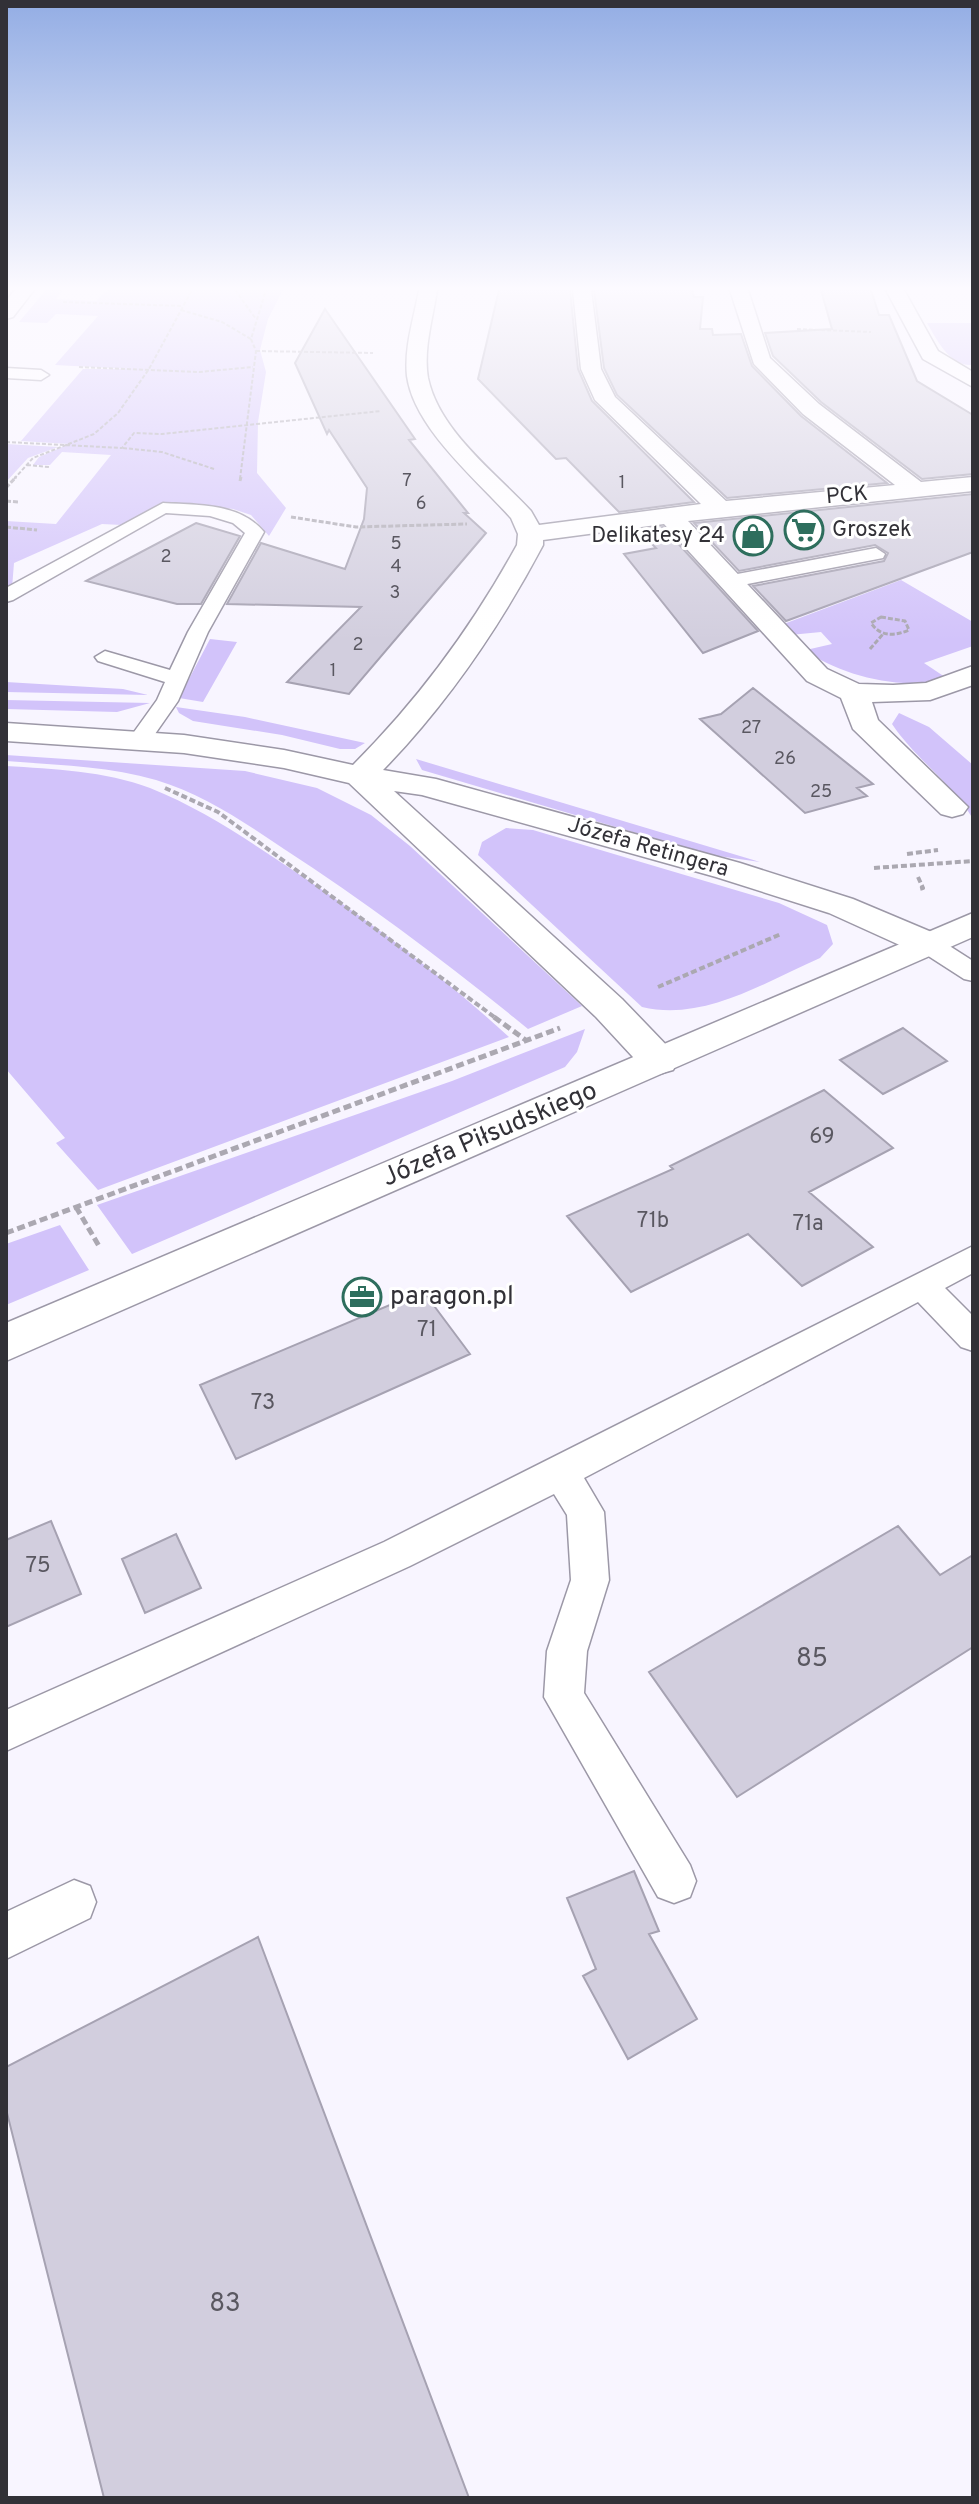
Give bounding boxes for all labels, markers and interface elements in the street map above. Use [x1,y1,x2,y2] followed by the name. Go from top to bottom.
[402,470,412,493] house number: 7
[619,472,625,495] house number: 1
[825,481,869,511] street label: PCK
[416,493,426,516] house number: 6
[783,509,825,551] supermarket icon: Groszek
[732,515,774,557] shop icon: Delikatesy 24
[832,517,912,544] place label: Groszek
[591,523,725,550] place label: Delikatesy 24
[390,533,402,556] house number: 5
[160,546,172,569] house number: 2
[390,556,402,579] house number: 4
[390,582,400,605] house number: 3
[352,634,364,657] house number: 2
[330,660,336,683] house number: 1
[741,717,761,740] house number: 27
[774,748,796,771] house number: 26
[810,781,832,804] house number: 25
[564,812,732,884] street label: Józefa Retingera
[378,1075,602,1195] street label: Józefa Piłsudskiego
[809,1124,835,1151] house number: 69
[637,1208,669,1235] house number: 71b
[793,1211,824,1238] house number: 71a
[341,1276,383,1318] office icon: paragon.pl
[390,1281,514,1314] place label: paragon.pl
[417,1317,437,1344] house number: 71
[251,1390,275,1417] house number: 73
[25,1553,51,1580] house number: 75
[796,1643,828,1676] house number: 85
[209,2288,241,2321] house number: 83

